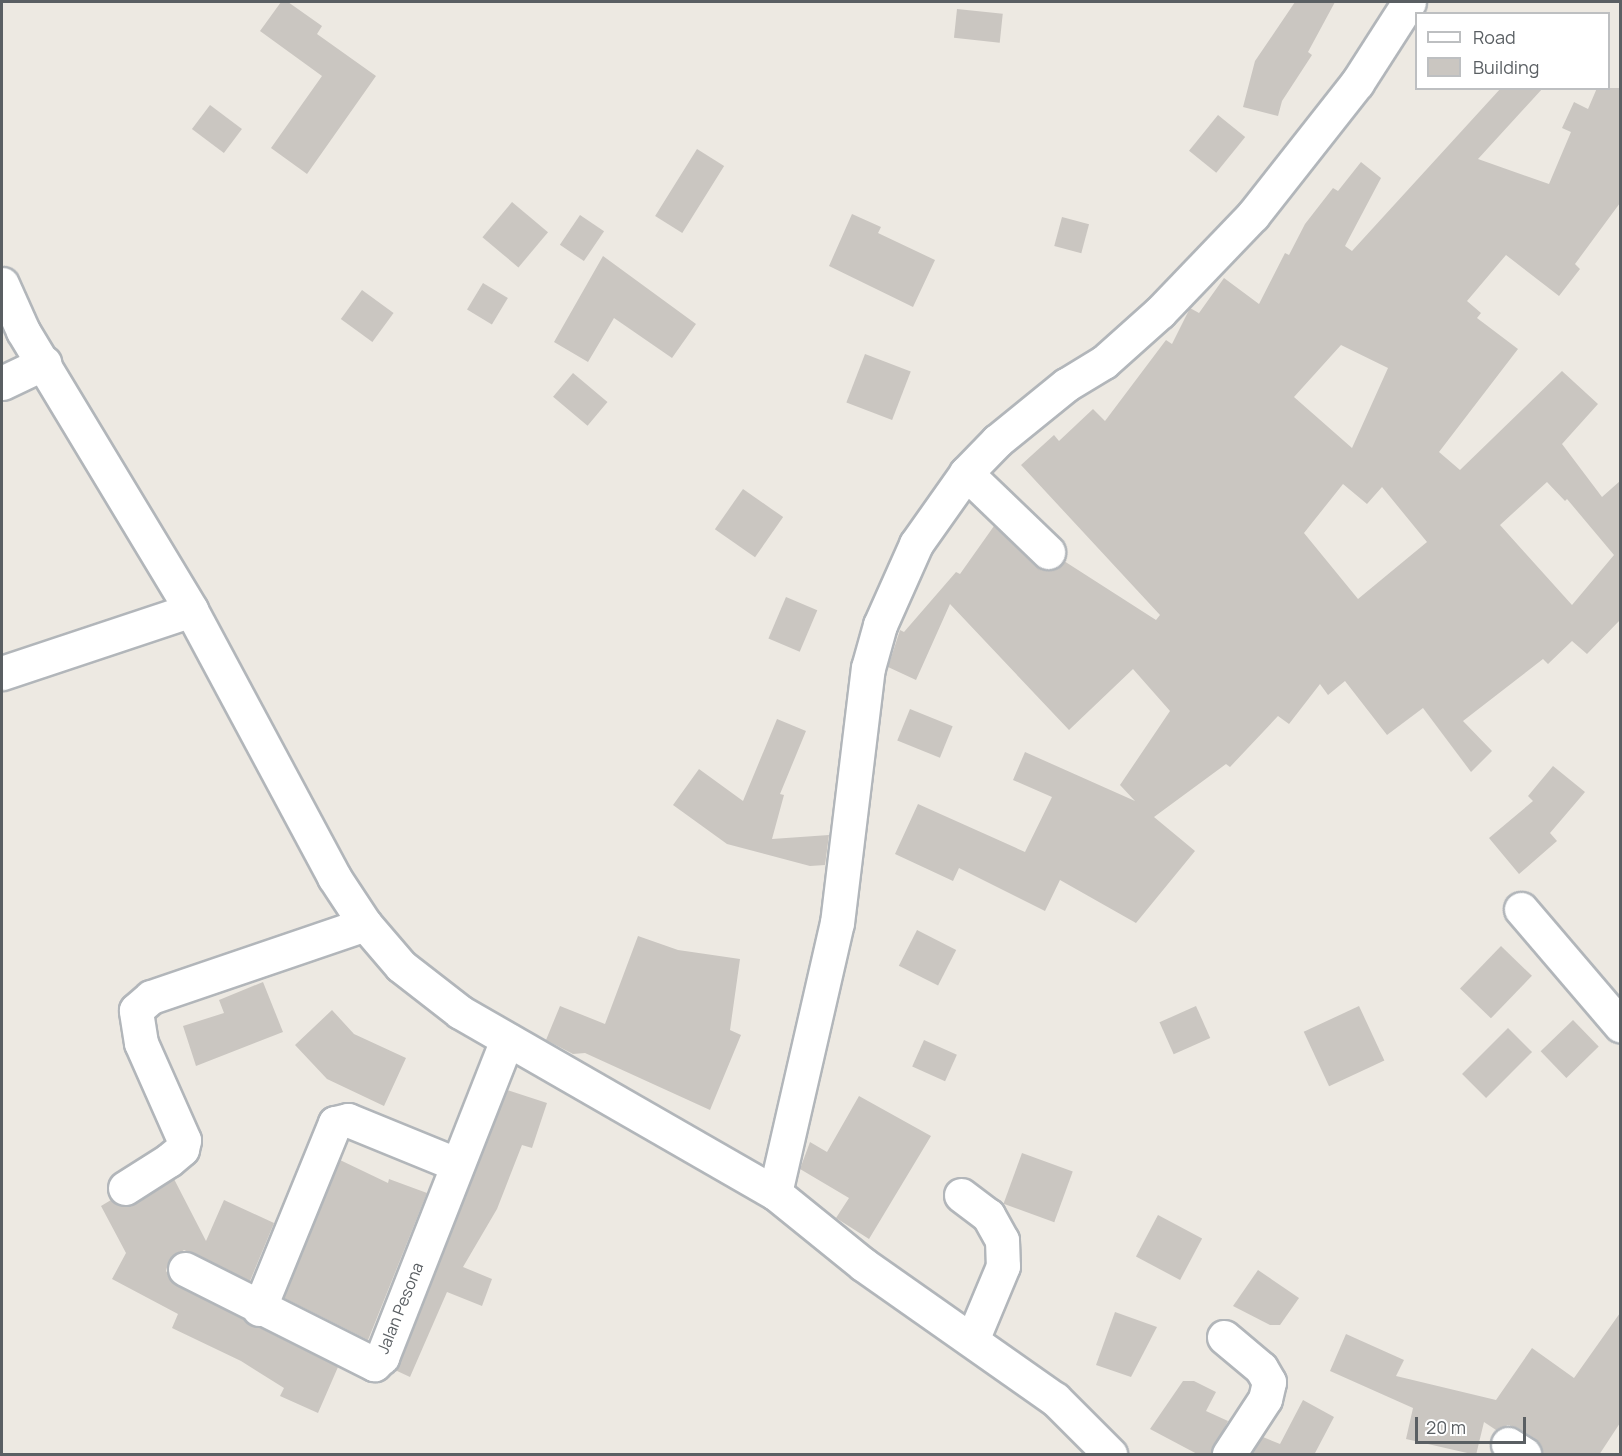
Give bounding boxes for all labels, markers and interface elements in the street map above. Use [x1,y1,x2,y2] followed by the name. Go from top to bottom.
[1415,12,1610,90] legend
[1473,25,1516,49] text: Road
[1473,55,1539,79] text: Building
[373,1260,427,1356] street label: Jalan Pesona
[1418,1405,1529,1443] scale bar
[1426,1415,1466,1439] text: 20 m

